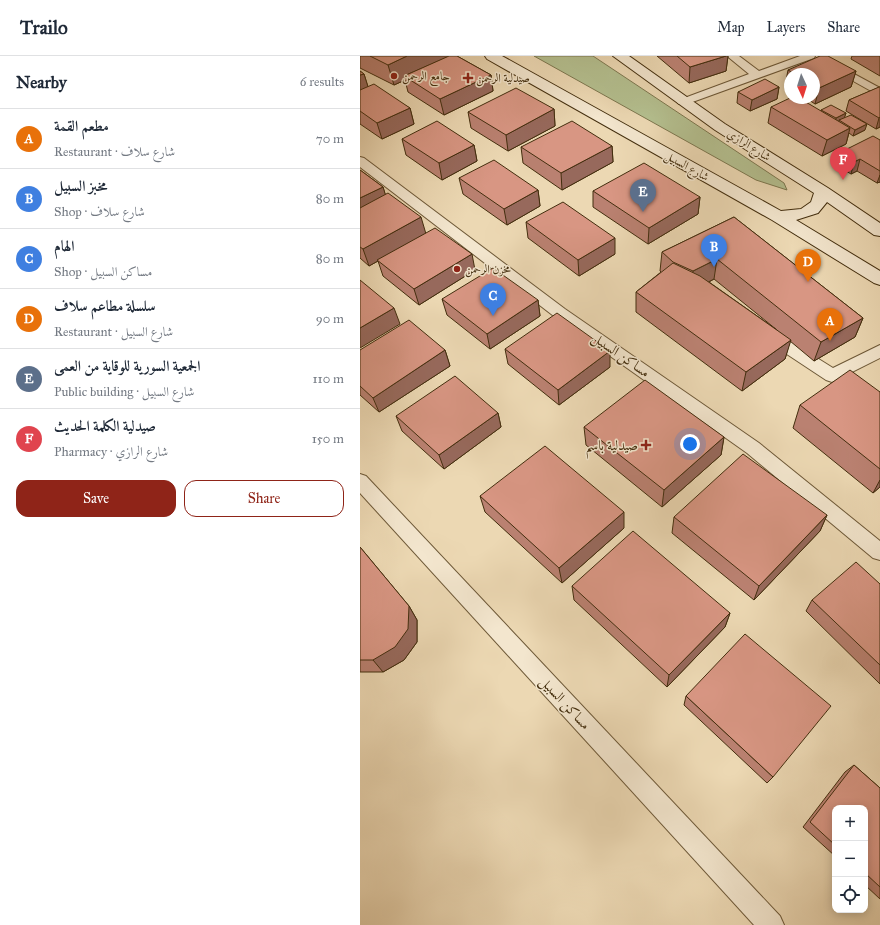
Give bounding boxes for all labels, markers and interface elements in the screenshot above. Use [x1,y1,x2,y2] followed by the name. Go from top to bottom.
[20,16,68,39] text: Trailo
[717,19,745,36] text: Map
[767,19,805,36] text: Layers
[827,19,860,36] text: Share
[784,68,820,104] north arrow
[402,69,450,87] place label: جامع الرحمن
[389,71,399,81] marker: جامع الرحمن
[476,71,530,87] place label: صيدلية الرحمن
[16,72,67,93] text: Nearby
[463,73,473,83] marker: صيدلية الرحمن
[300,74,344,90] text: 6 results
[54,117,109,135] text: مطعم القمة
[723,126,774,167] street label: شارع الرازي
[25,131,33,147] text: A
[316,131,344,147] text: 70 m
[54,144,175,160] text: Restaurant · شارع سلاف
[830,147,856,180] pin: F
[660,148,712,187] street label: شارع السبيل
[54,177,107,195] text: مخبز السبيل
[630,179,656,212] pin: E
[25,191,33,207] text: B
[316,191,344,207] text: 80 m
[54,204,145,220] text: Shop · شارع سلاف
[701,234,727,267] pin: B
[54,237,74,255] text: الهام
[795,249,821,282] pin: D
[25,251,33,267] text: C
[316,251,344,267] text: 80 m
[465,262,511,278] place label: مخزن الرحمن
[54,264,152,280] text: Shop · مساكن السبيل
[452,264,462,274] marker: مخزن الرحمن
[480,283,506,316] pin: C
[54,297,155,315] text: سلسلة مطاعم سلاف
[817,308,843,341] pin: A
[24,311,34,327] text: D
[316,311,344,327] text: 90 m
[54,324,173,340] text: Restaurant · شارع السبيل
[588,329,653,383] street label: مساكن السبيل
[54,357,200,375] text: الجمعية السورية للوقاية من العمى
[24,371,34,387] text: E
[312,371,344,387] text: 110 m
[54,384,194,400] text: Public building · شارع السبيل
[54,417,156,435] text: صيدلية الكلمة الحديث
[25,431,33,447] text: F
[312,431,344,447] text: 150 m
[680,434,700,454] your location
[585,437,638,459] place label: صيدلية باسم
[641,440,651,450] marker: صيدلية باسم
[54,444,168,460] text: Pharmacy · شارع الرازي
[16,480,176,517] button: Save
[184,480,344,517] button: Share
[535,673,594,735] street label: مساكن السبيل
[832,805,868,913] map controls
[832,805,868,841] button: +
[832,841,868,877] button: −
[832,877,868,913] button: locate

